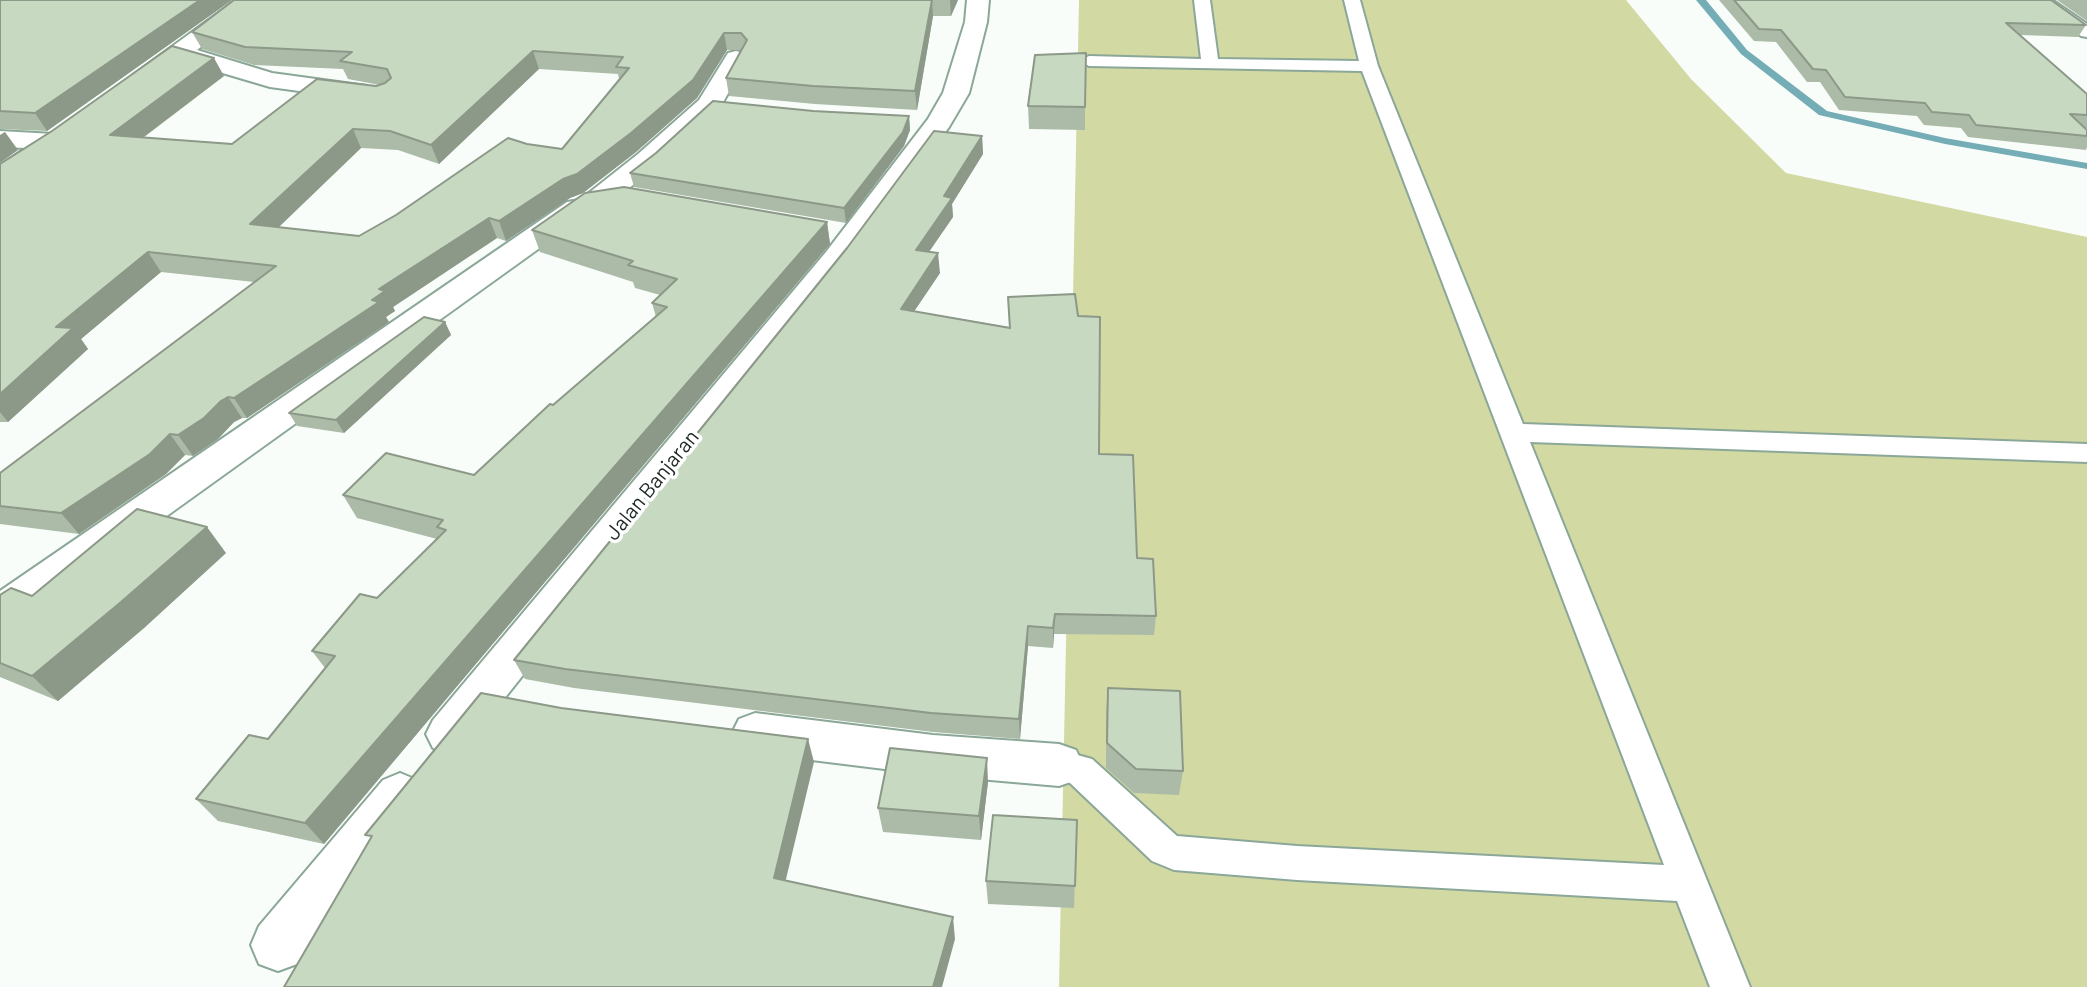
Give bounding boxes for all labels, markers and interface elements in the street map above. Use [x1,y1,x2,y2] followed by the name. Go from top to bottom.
[600,425,704,545] street label: Jalan Banjaran

